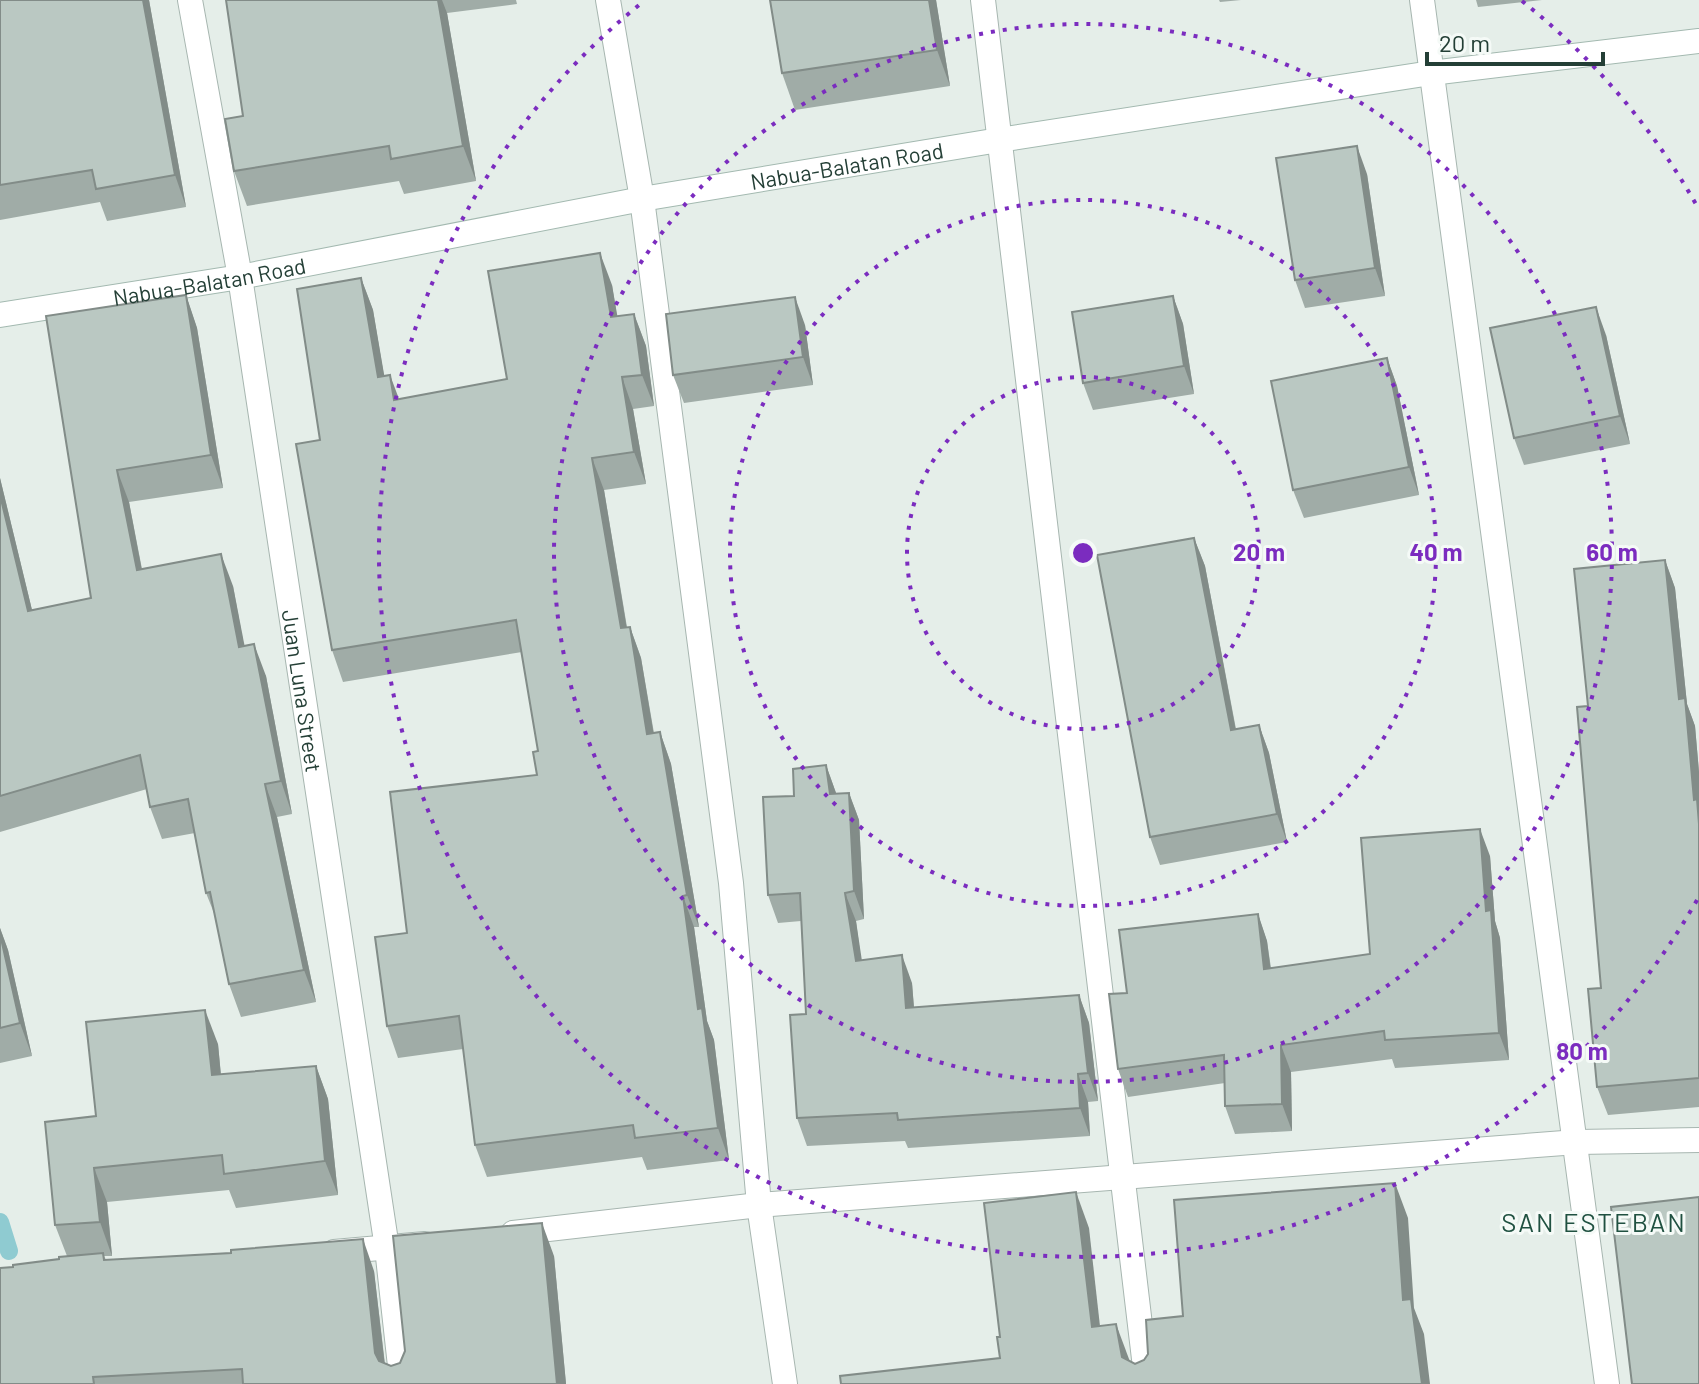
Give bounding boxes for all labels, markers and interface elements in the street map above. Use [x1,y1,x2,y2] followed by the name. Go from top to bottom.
[1427,16,1603,66] scale bar
[1439,28,1490,57] text: 20 m
[748,136,945,194] street label: Nabua-Balatan Road
[111,252,308,310] street label: Nabua-Balatan Road
[1233,537,1285,566] text: 20 m
[1409,537,1463,566] text: 40 m
[1586,537,1638,566] text: 60 m
[1069,539,1097,567] centre of rings
[278,608,328,774] street label: Juan Luna Street
[1556,1036,1608,1065] text: 80 m
[1501,1206,1687,1237] district label: SAN ESTEBAN

